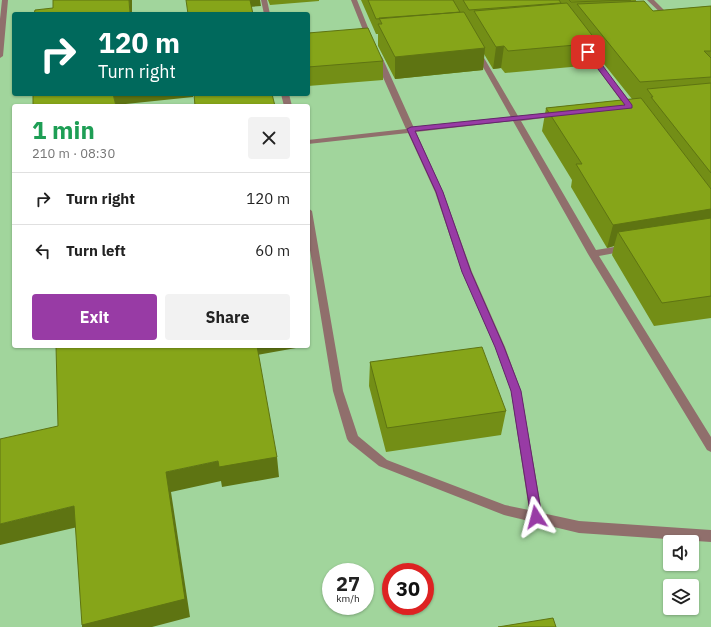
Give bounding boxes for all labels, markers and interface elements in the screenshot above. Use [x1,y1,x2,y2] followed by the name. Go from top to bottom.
[98,24,180,61] text: 120 m
[32,28,84,80] icon: right
[571,35,605,69] pin
[577,41,599,63] icon: arrive
[98,60,176,83] text: Turn right
[32,114,95,146] text: 1 min
[248,117,290,159] button: close
[32,145,115,162] text: 210 m · 08:30
[32,188,54,210] icon: right
[66,189,135,208] text: Turn right
[246,189,290,208] text: 120 m
[32,240,54,262] icon: left
[66,241,126,260] text: Turn left
[255,241,290,260] text: 60 m
[32,294,157,340] button: Exit
[165,294,290,340] button: Share
[515,496,557,538] position arrow
[663,535,699,615] map controls
[663,535,699,571] button: sound
[382,563,434,615] speed limit sign: 30
[336,570,360,597] text: 27
[663,579,699,615] button: layers
[336,592,360,605] text: km/h

